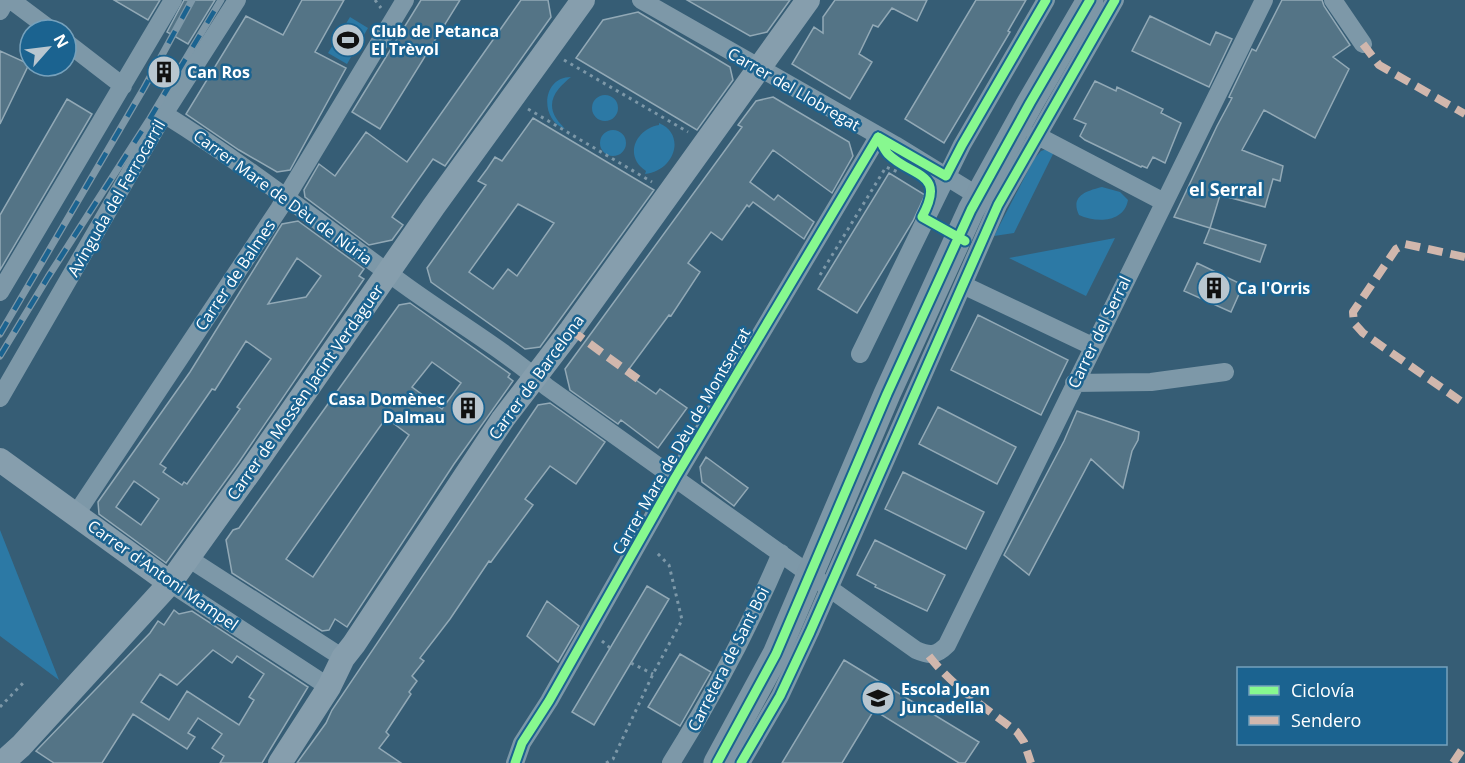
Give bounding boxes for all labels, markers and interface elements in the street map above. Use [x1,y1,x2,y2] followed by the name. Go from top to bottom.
[18,18,78,78] north arrow
[371,20,499,60] place label: Club de Petanca El Trèvol
[330,22,366,58] sports icon: Club de Petanca El Trèvol
[48,30,74,52] text: N
[724,42,864,136] street label: Carrer del Llobregat
[146,54,182,90] building icon: Can Ros
[187,61,250,83] place label: Can Ros
[62,115,170,281] street label: Avinguda del Ferrocarril
[189,124,377,270] street label: Carrer Mare de Dèu de Núria
[1189,177,1263,201] district label: el Serral
[190,215,280,335] street label: Carrer de Balmes
[1196,270,1232,306] building icon: Ca l'Orris
[1062,272,1136,392] street label: Carrer del Serral
[1237,277,1310,299] place label: Ca l'Orris
[222,279,389,504] street label: Carrer de Mossèn Jacint Verdaguer
[483,310,589,444] street label: Carrer de Barcelona
[607,323,755,559] street label: Carrer Mare de Dèu de Montserrat
[328,388,445,428] place label: Casa Domènec Dalmau
[450,390,486,426] building icon: Casa Domènec Dalmau
[83,515,243,635] street label: Carrer d'Antoni Mampel
[682,583,774,735] street label: Carretera de Sant Boi
[1237,667,1447,745] legend
[899,678,990,718] place label: Escola Joan Juncadella
[1291,678,1354,702] text: Ciclovía
[860,680,896,716] school or university icon: Escola Joan Juncadella
[1291,708,1361,732] text: Sendero

